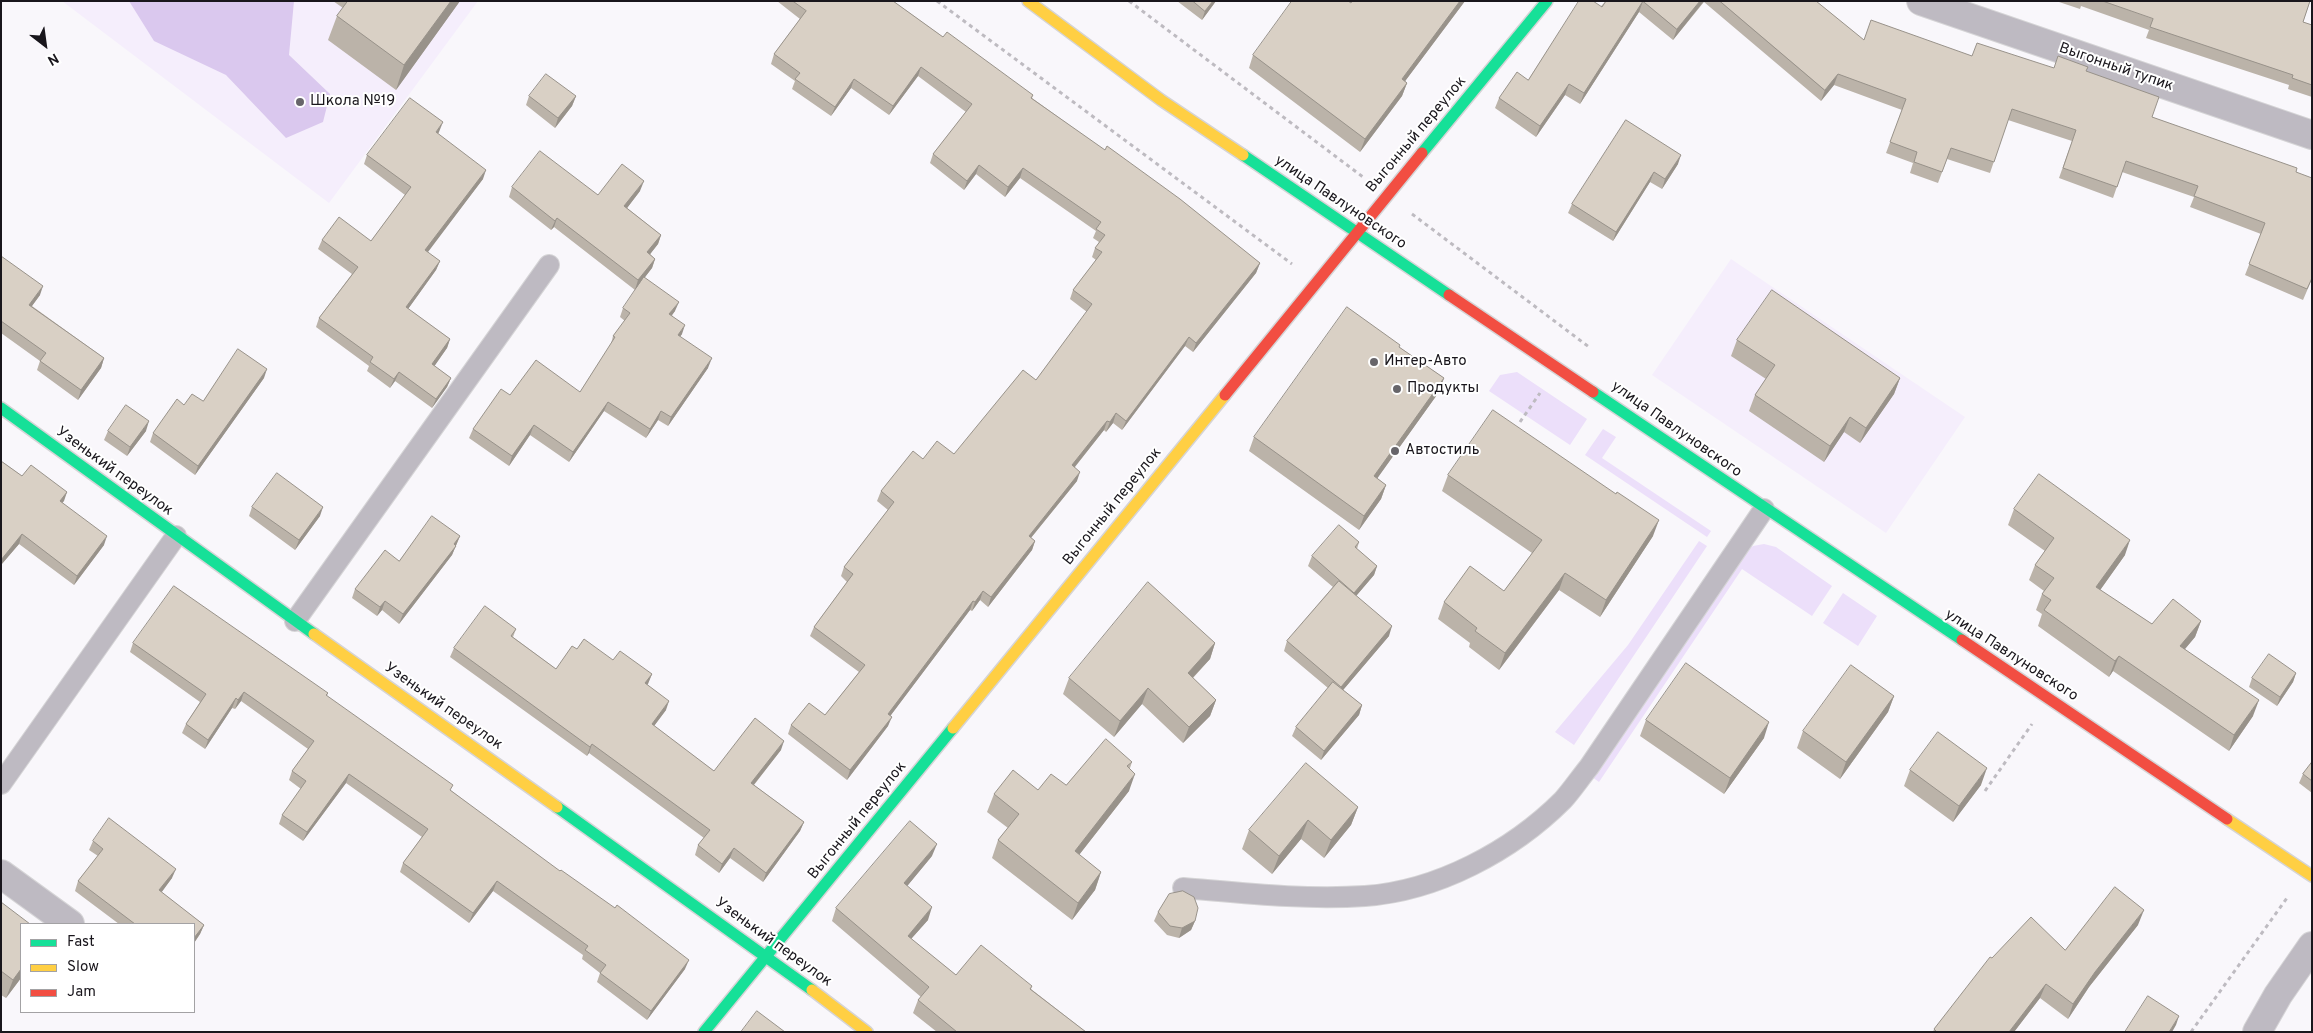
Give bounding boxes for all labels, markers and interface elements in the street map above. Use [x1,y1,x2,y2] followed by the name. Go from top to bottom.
[20,20,70,70] north arrow
[2056,40,2176,96] street label: Выгонный тупик
[44,49,61,68] text: N
[1363,73,1471,197] street label: Выгонный переулок
[310,93,395,111] place label: Школа №19
[294,96,306,108] marker: Школа №19
[1271,152,1409,254] street label: улица Павлуновского
[1384,353,1467,371] place label: Интер-Авто
[1368,356,1380,368] marker: Интер-Авто
[1607,378,1745,482] street label: улица Павлуновского
[1407,380,1479,398] place label: Продукты
[1391,383,1403,395] marker: Продукты
[52,423,176,521] street label: Узенький переулок
[1405,442,1480,460] place label: Автостиль
[1060,445,1166,569] street label: Выгонный переулок
[1389,445,1401,457] marker: Автостиль
[1941,606,2081,706] street label: улица Павлуновского
[380,659,506,755] street label: Узенький переулок
[805,759,911,883] street label: Выгонный переулок
[711,894,835,992] street label: Узенький переулок
[20,923,195,1013] legend
[67,933,95,952] text: Fast
[67,958,99,977] text: Slow
[67,983,96,1002] text: Jam

